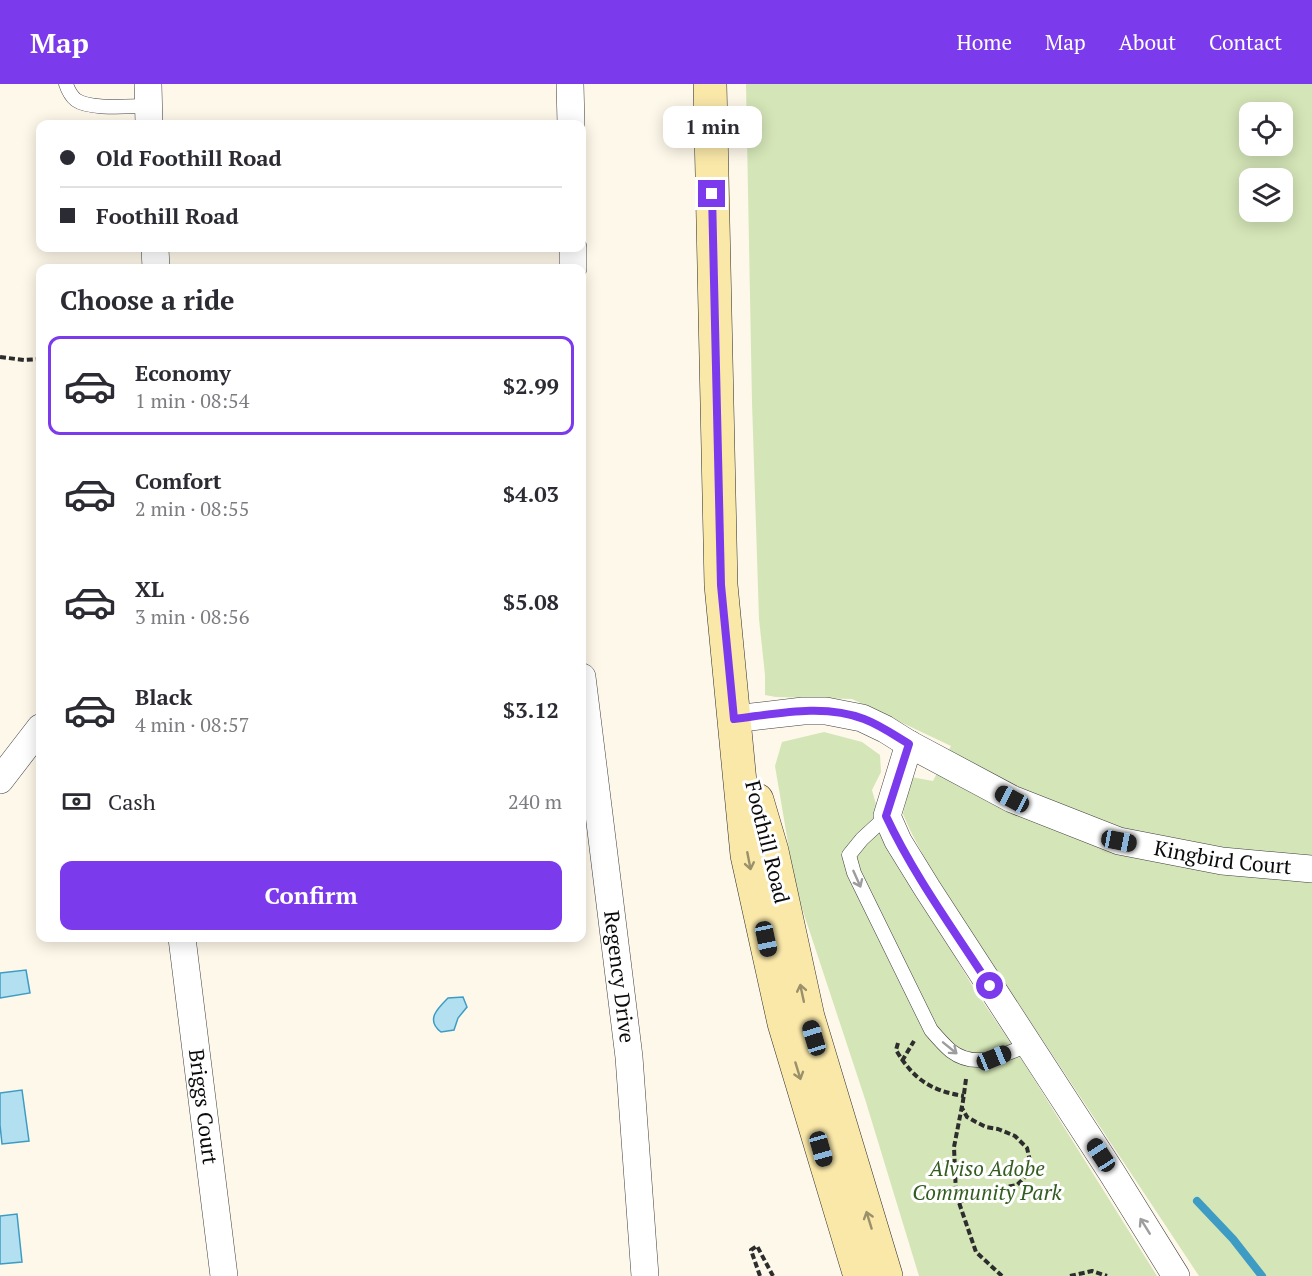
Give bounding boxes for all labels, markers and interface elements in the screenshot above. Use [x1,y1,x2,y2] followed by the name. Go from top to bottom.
[30,24,89,61] text: Map
[956,28,1012,56] text: Home
[1045,28,1086,56] text: Map
[1119,28,1176,56] text: About
[1209,28,1282,56] text: Contact
[1239,102,1293,222] map controls
[1239,102,1293,156] button: locate
[662,107,762,149] callout: 1 min
[685,113,740,140] text: 1 min
[96,143,282,172] text: Old Foothill Road
[1239,168,1293,222] button: layers
[698,180,725,207] route end
[96,201,239,230] text: Foothill Road
[60,282,235,318] text: Choose a ride
[135,358,231,387] text: Economy
[63,359,117,413] icon: car
[503,371,559,400] text: $2.99
[135,387,249,414] text: 1 min · 08:54
[135,466,221,495] text: Comfort
[63,467,117,521] icon: car
[503,479,559,508] text: $4.03
[135,495,249,522] text: 2 min · 08:55
[135,574,164,603] text: XL
[63,575,117,629] icon: car
[503,587,559,616] text: $5.08
[135,603,249,630] text: 3 min · 08:56
[135,682,192,711] text: Black
[63,683,117,737] icon: car
[503,695,559,724] text: $3.12
[135,711,249,738] text: 4 min · 08:57
[739,778,797,906] street label: Foothill Road
[992,783,1032,815] car
[60,785,93,818] icon: cash
[108,787,156,816] text: Cash
[508,788,562,815] text: 240 m
[1100,829,1138,853] car
[1152,833,1293,880] street label: Kingbird Court
[744,850,755,870] one-way arrow
[60,861,562,930] button: Confirm
[852,869,864,887] one-way arrow
[598,909,642,1044] street label: Regency Drive
[753,920,779,958] car
[976,972,1003,999] route start
[796,983,808,1002] one-way arrow
[800,1018,828,1058] car
[942,1042,958,1055] one-way arrow
[974,1043,1014,1073] car
[183,1047,225,1166] street label: Briggs Court
[793,1061,804,1080] one-way arrow
[807,1129,835,1169] car
[1084,1135,1118,1175] car
[912,1154,1063,1206] park label: Alviso Adobe Community Park
[862,1211,873,1230] one-way arrow
[1139,1218,1151,1235] one-way arrow

